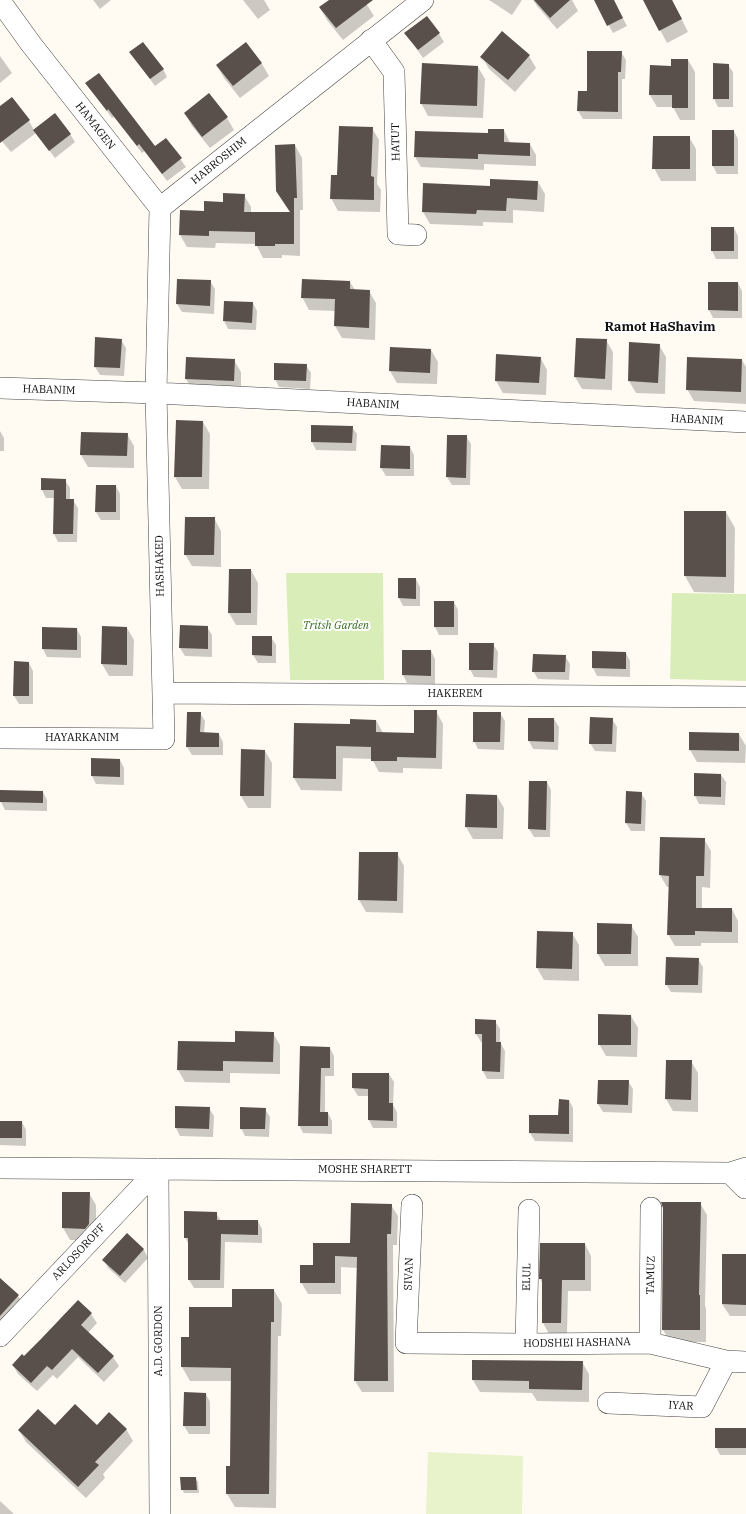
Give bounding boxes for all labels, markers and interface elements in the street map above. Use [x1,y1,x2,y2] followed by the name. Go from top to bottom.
[72,100,118,152] street label: HAMAGEN
[389,123,403,161] street label: HATUT
[189,135,249,187] street label: HABROSHIM
[604,319,716,335] district label: Ramot HaShavim
[22,382,76,398] street label: HABANIM
[346,396,400,412] street label: HABANIM
[670,412,724,428] street label: HABANIM
[153,535,167,597] street label: HASHAKED
[303,619,369,633] park label: Tritsh Garden
[427,687,483,701] street label: HAKEREM
[45,731,119,745] street label: HAYARKANIM
[318,1163,412,1177] street label: MOSHE SHARETT
[49,1221,109,1283] street label: ARLOSOROFF
[644,1255,658,1295] street label: TAMUZ
[402,1257,416,1291] street label: SIVAN
[520,1263,534,1291] street label: ELUL
[152,1305,166,1377] street label: A.D. GORDON
[523,1335,631,1351] street label: HODSHEI HASHANA
[668,1399,694,1413] street label: IYAR

